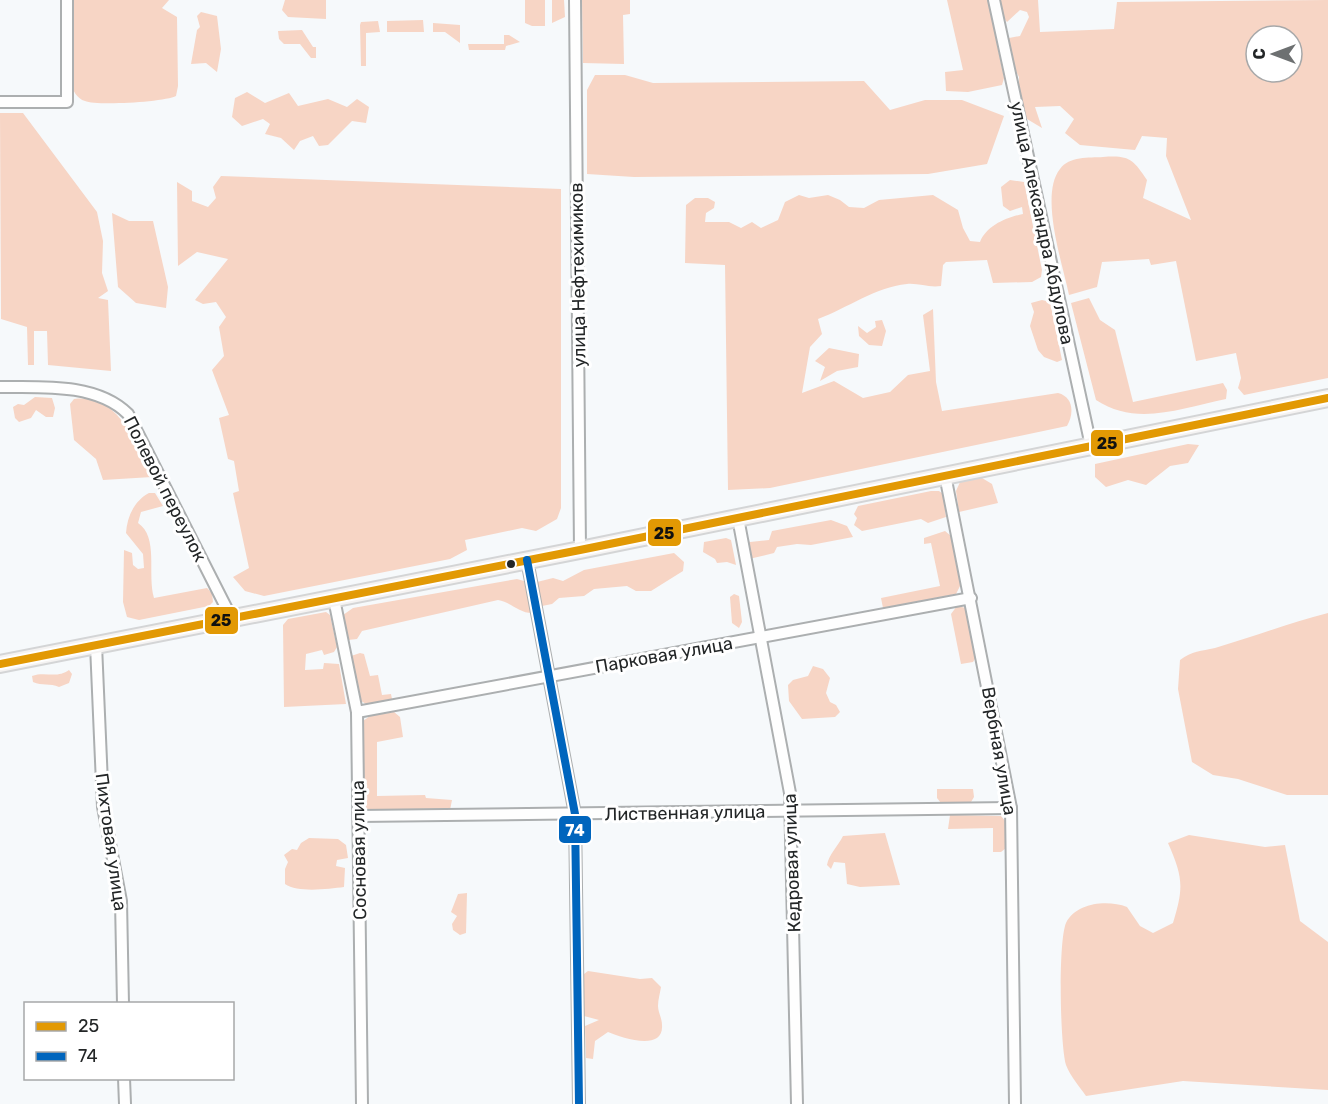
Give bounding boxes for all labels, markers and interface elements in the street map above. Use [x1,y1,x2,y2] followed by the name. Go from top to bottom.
[1244,24,1304,84] north arrow
[1250,48,1269,60] text: С
[1005,99,1079,347] street label: улица Александра Абдулова
[565,182,591,368] street label: улица Нефтехимиков
[119,413,211,566] street label: Полевой переулок
[1090,429,1124,457] line badge: 25
[1097,434,1117,453] text: 25
[647,518,682,547] line badge: 25
[654,524,674,543] text: 25
[505,558,517,570] unlabelled marker
[204,606,239,635] line badge: 25
[211,611,231,630] text: 25
[594,632,734,678] street label: Парковая улица
[977,685,1021,817] street label: Вербная улица
[90,772,132,912] street label: Пихтовая улица
[347,780,371,920] street label: Сосновая улица
[779,793,805,933] street label: Кедровая улица
[604,801,766,825] street label: Лиственная улица
[558,815,592,844] line badge: 74
[565,821,585,840] text: 74
[24,1002,234,1080] legend
[78,1015,99,1037] text: 25
[78,1045,98,1067] text: 74

